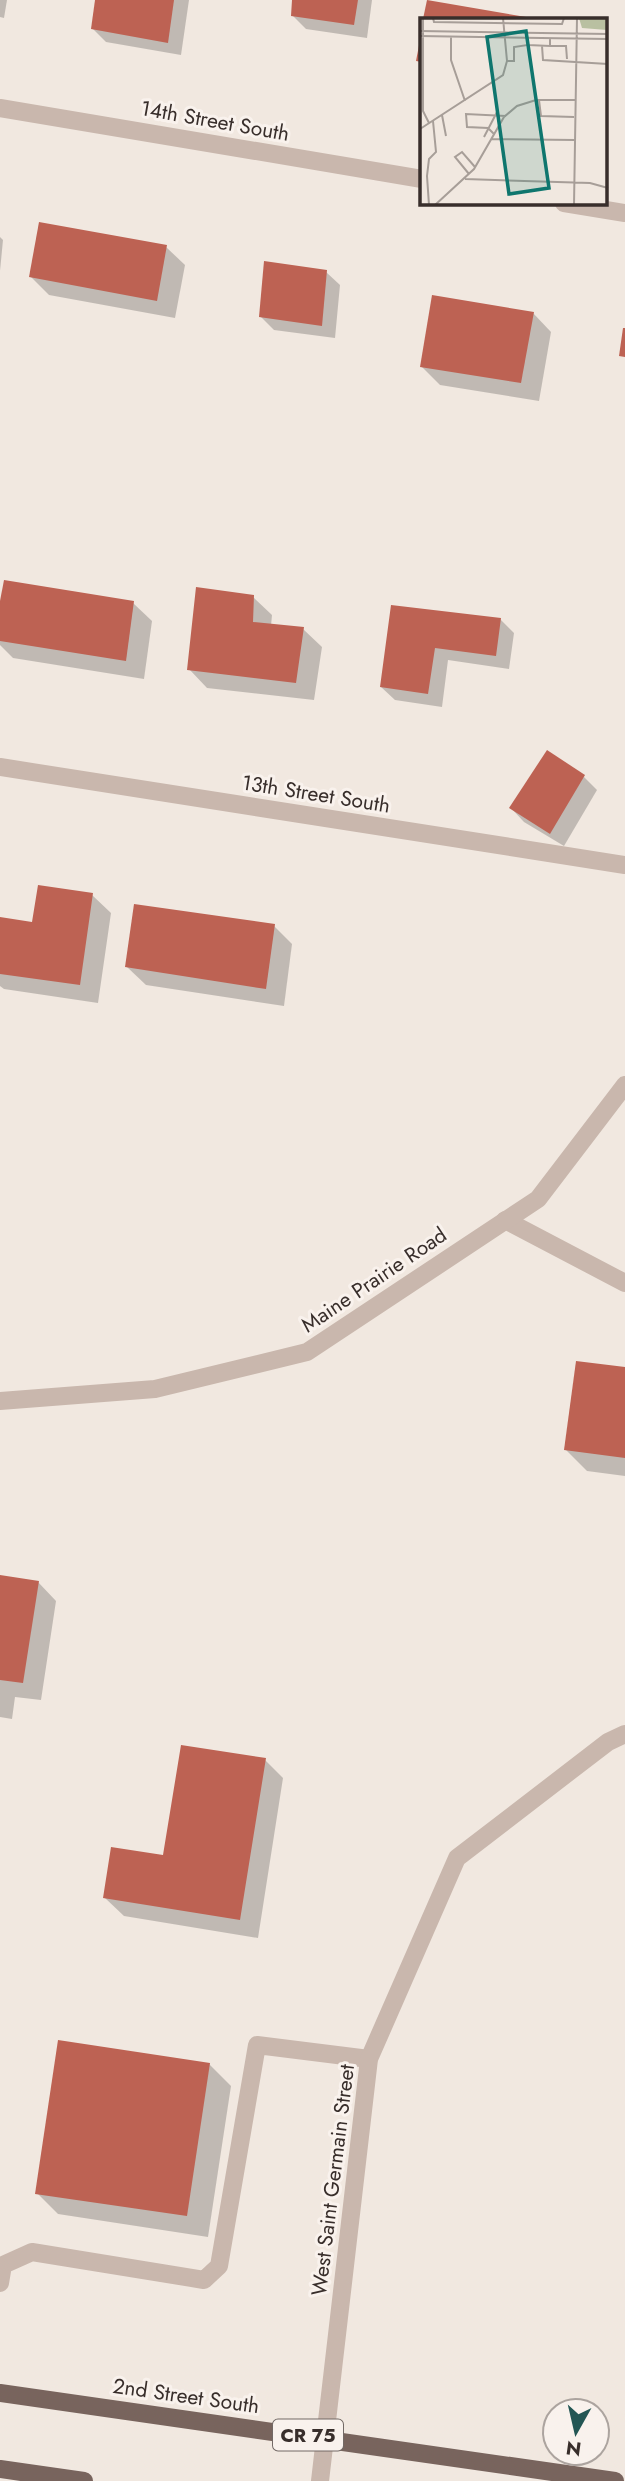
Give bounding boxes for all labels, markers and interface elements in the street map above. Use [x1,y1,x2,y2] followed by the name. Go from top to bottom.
[420,18,608,205] inset map
[138,93,292,149] street label: 14th Street South
[240,767,392,821] street label: 13th Street South
[295,1220,453,1340] street label: Maine Prairie Road
[304,2063,362,2297] street label: West Saint Germain Street
[111,2371,261,2421] street label: 2nd Street South
[541,2397,611,2467] north arrow
[273,2420,343,2450] road number: CR 75
[564,2434,583,2463] text: N

